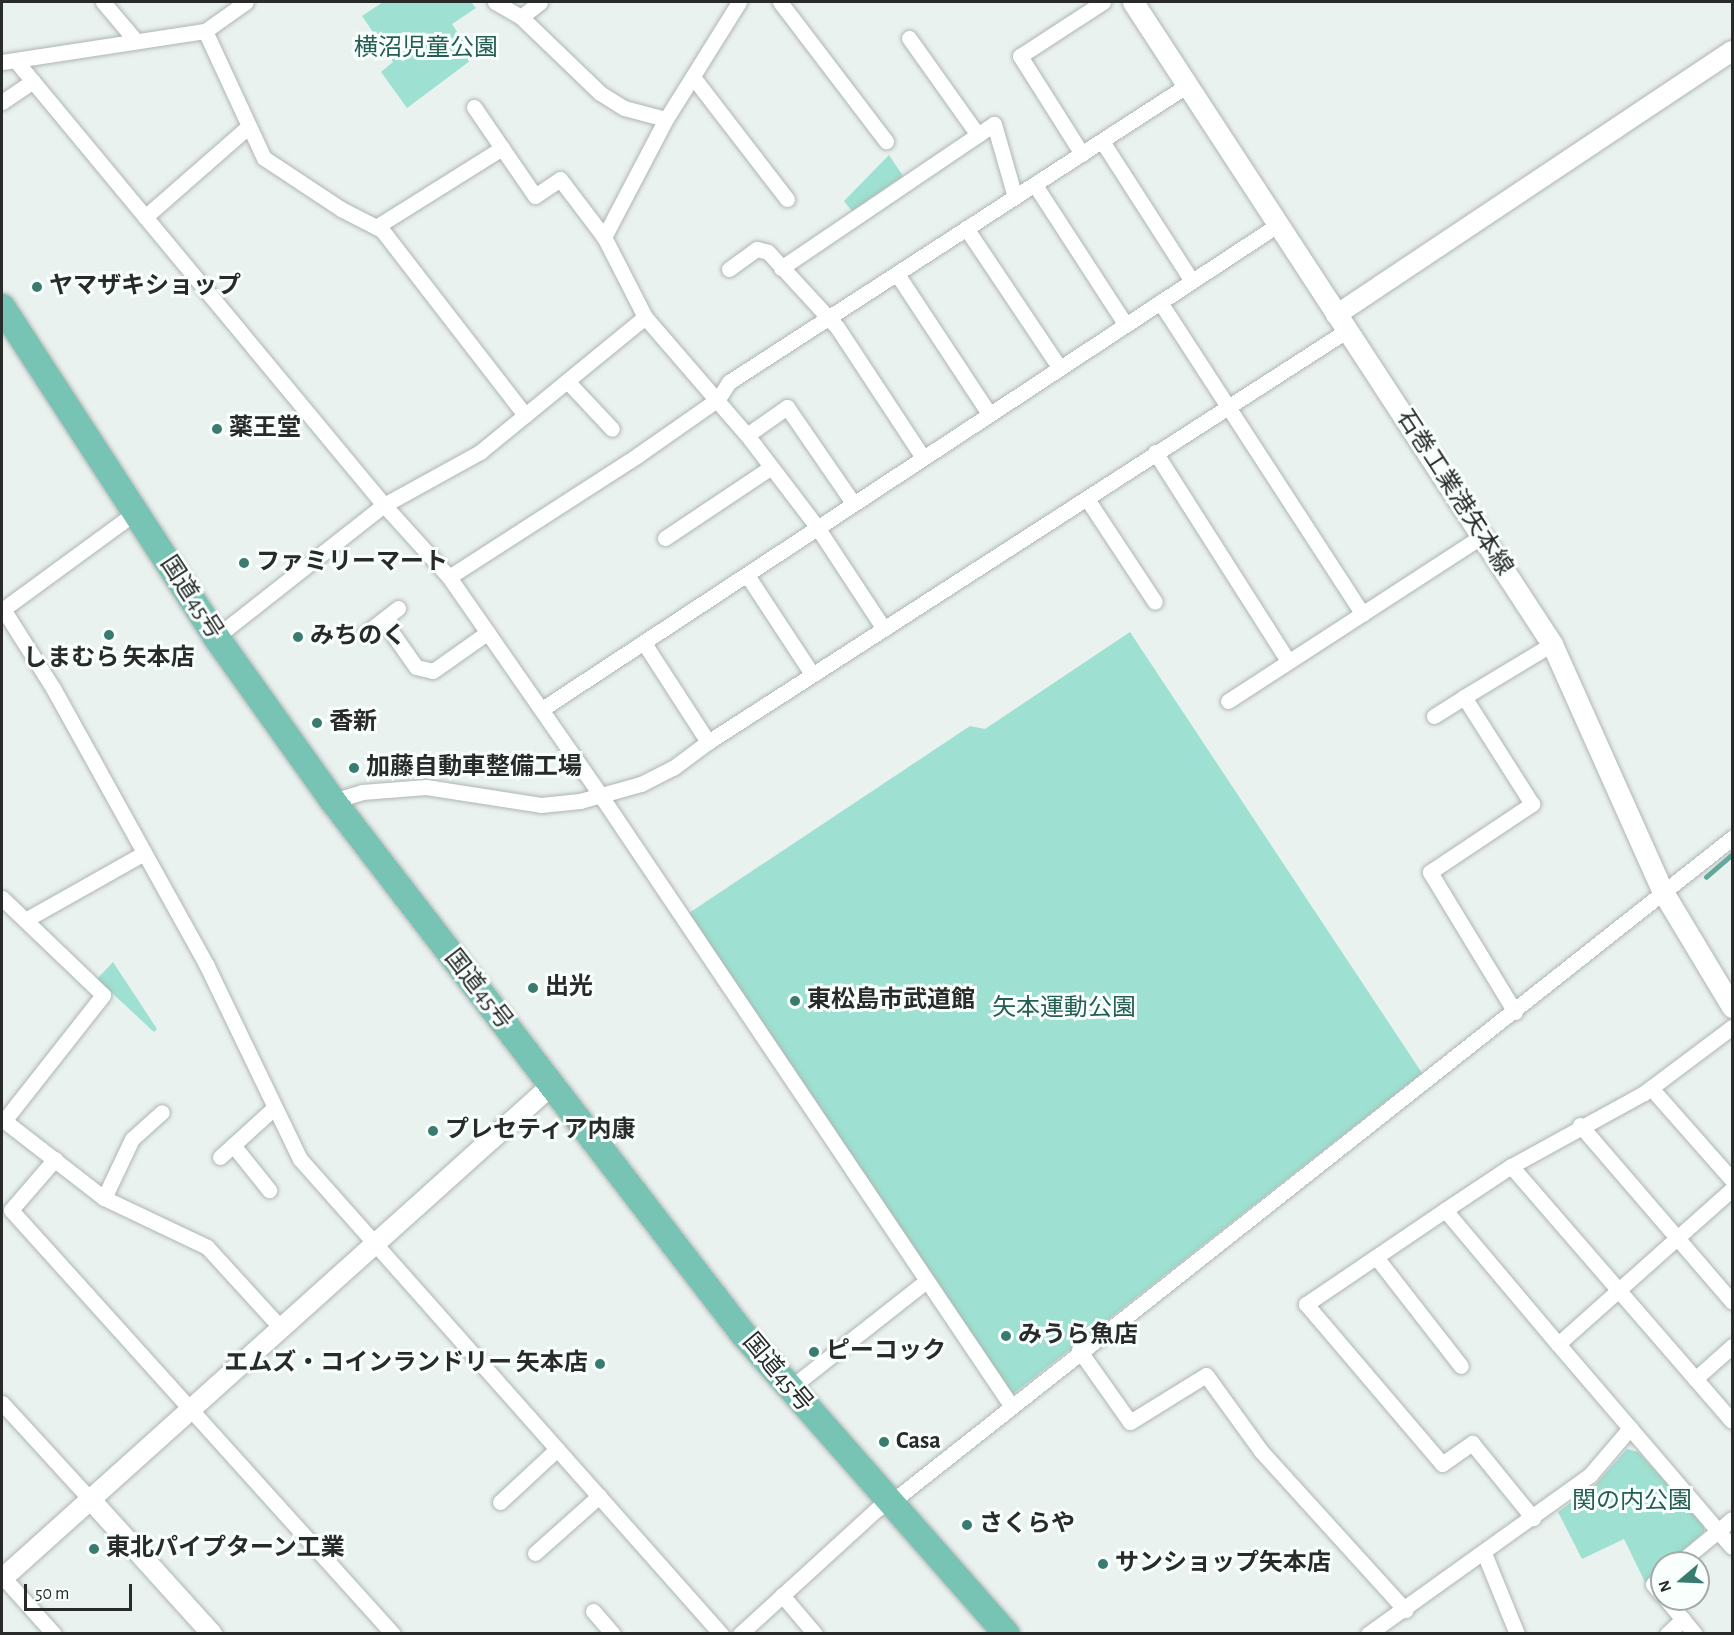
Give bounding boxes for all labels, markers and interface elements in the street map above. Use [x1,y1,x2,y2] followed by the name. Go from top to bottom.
[354,35,498,63] park label: 横沼児童公園
[49,273,241,301] place label: ヤマザキショップ
[30,280,44,294] marker: ヤマザキショップ
[1390,405,1518,581] street label: 石巻工業港矢本線
[229,415,301,443] place label: 薬王堂
[210,422,224,436] marker: 薬王堂
[256,549,448,577] place label: ファミリーマート
[153,551,229,645] street label: 国道45号
[237,556,251,570] marker: ファミリーマート
[310,623,406,651] place label: みちのく
[102,628,116,642] marker: しまむら 矢本店
[291,630,305,644] marker: みちのく
[23,645,195,673] place label: しまむら 矢本店
[329,709,377,737] place label: 香新
[310,716,324,730] marker: 香新
[366,754,582,782] place label: 加藤自動車整備工場
[347,761,361,775] marker: 加藤自動車整備工場
[438,944,518,1036] street label: 国道45号
[545,974,593,1002] place label: 出光
[526,981,540,995] marker: 出光
[807,987,975,1015] place label: 東松島市武道館
[788,994,802,1008] marker: 東松島市武道館
[992,995,1136,1023] park label: 矢本運動公園
[445,1117,637,1145] place label: プレセティア内康
[426,1124,440,1138] marker: プレセティア内康
[1018,1322,1138,1350] place label: みうら魚店
[736,1328,818,1418] street label: 国道45号
[999,1329,1013,1343] marker: みうら魚店
[826,1338,946,1366] place label: ピーコック
[807,1345,821,1359] marker: ピーコック
[224,1350,588,1378] place label: エムズ・コインランドリー 矢本店
[593,1357,607,1371] marker: エムズ・コインランドリー 矢本店
[896,1428,941,1456] place label: Casa
[877,1435,891,1449] marker: Casa
[1572,1488,1692,1516] park label: 関の内公園
[979,1511,1075,1539] place label: さくらや
[960,1518,974,1532] marker: さくらや
[106,1535,346,1563] place label: 東北パイプターン工業
[87,1542,101,1556] marker: 東北パイプターン工業
[1115,1550,1331,1578] place label: サンショップ矢本店
[1650,1551,1710,1611] north arrow
[1096,1557,1110,1571] marker: サンショップ矢本店
[27,1572,135,1610] scale bar
[1655,1578,1674,1594] text: N
[35,1585,69,1603] text: 50 m

